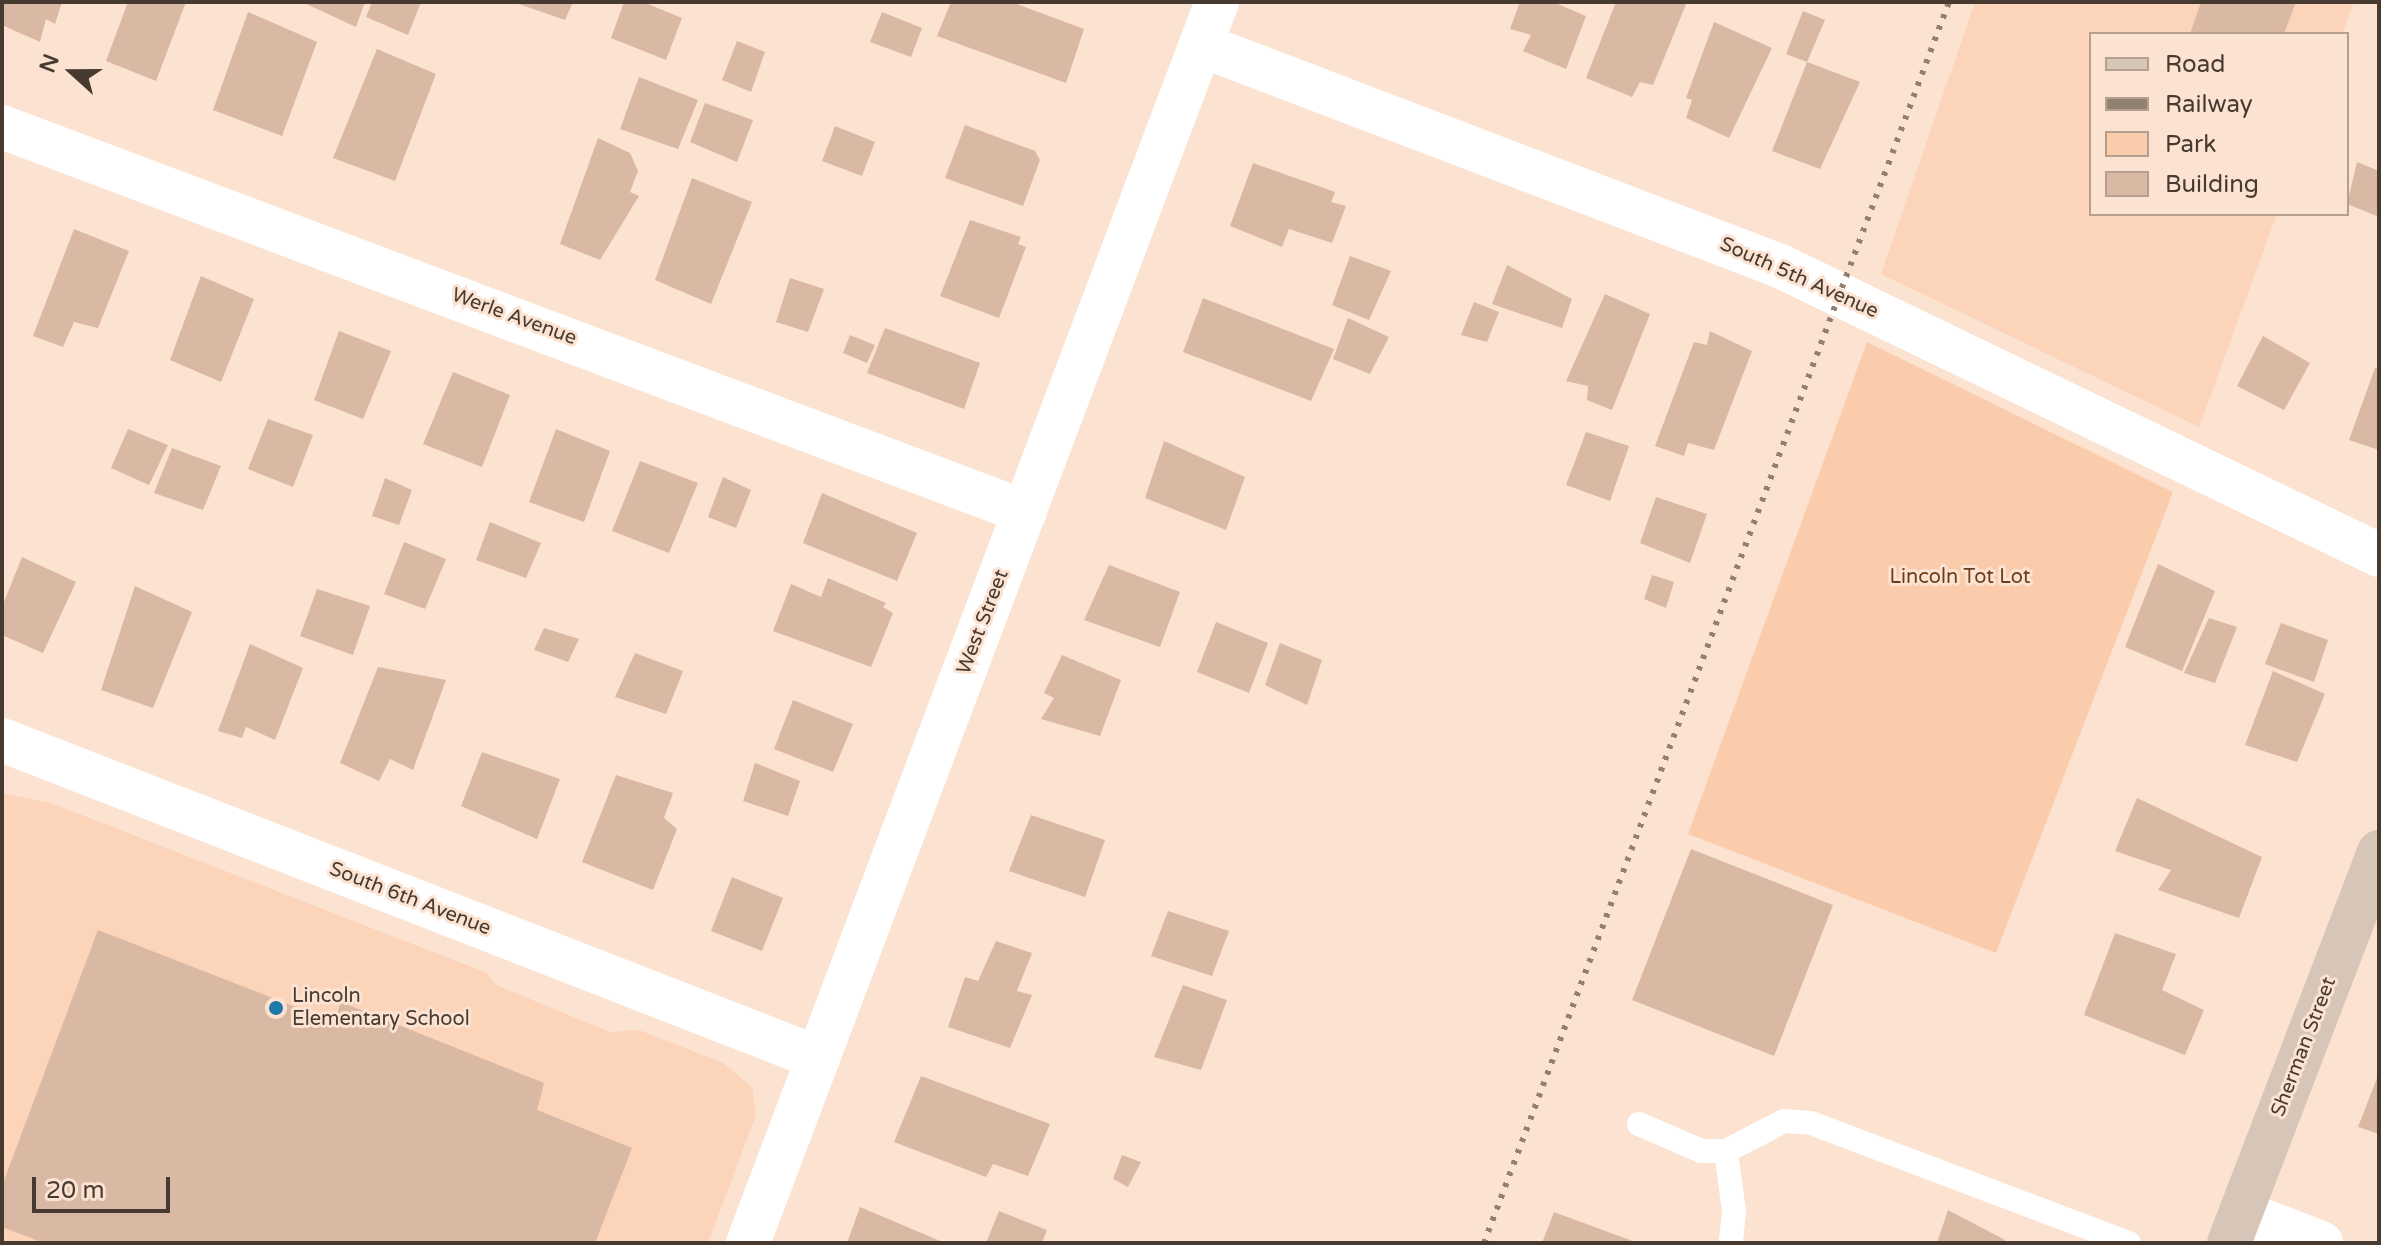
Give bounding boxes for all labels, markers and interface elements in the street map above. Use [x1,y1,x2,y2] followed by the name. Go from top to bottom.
[32,32,112,112] north arrow
[2089,32,2349,216] legend
[34,50,65,76] text: N
[2165,50,2225,79] text: Road
[2165,90,2253,119] text: Railway
[2165,130,2216,159] text: Park
[2165,170,2259,199] text: Building
[1716,232,1882,324] street label: South 5th Avenue
[448,283,580,351] street label: Werle Avenue
[1890,565,2030,589] park label: Lincoln Tot Lot
[952,566,1014,678] street label: West Street
[326,857,494,941] street label: South 6th Avenue
[2266,974,2342,1120] street label: Sherman Street
[292,984,470,1031] place label: Lincoln Elementary School
[267,999,285,1017] marker: Lincoln Elementary School
[36,1161,174,1211] scale bar
[46,1176,104,1205] text: 20 m

